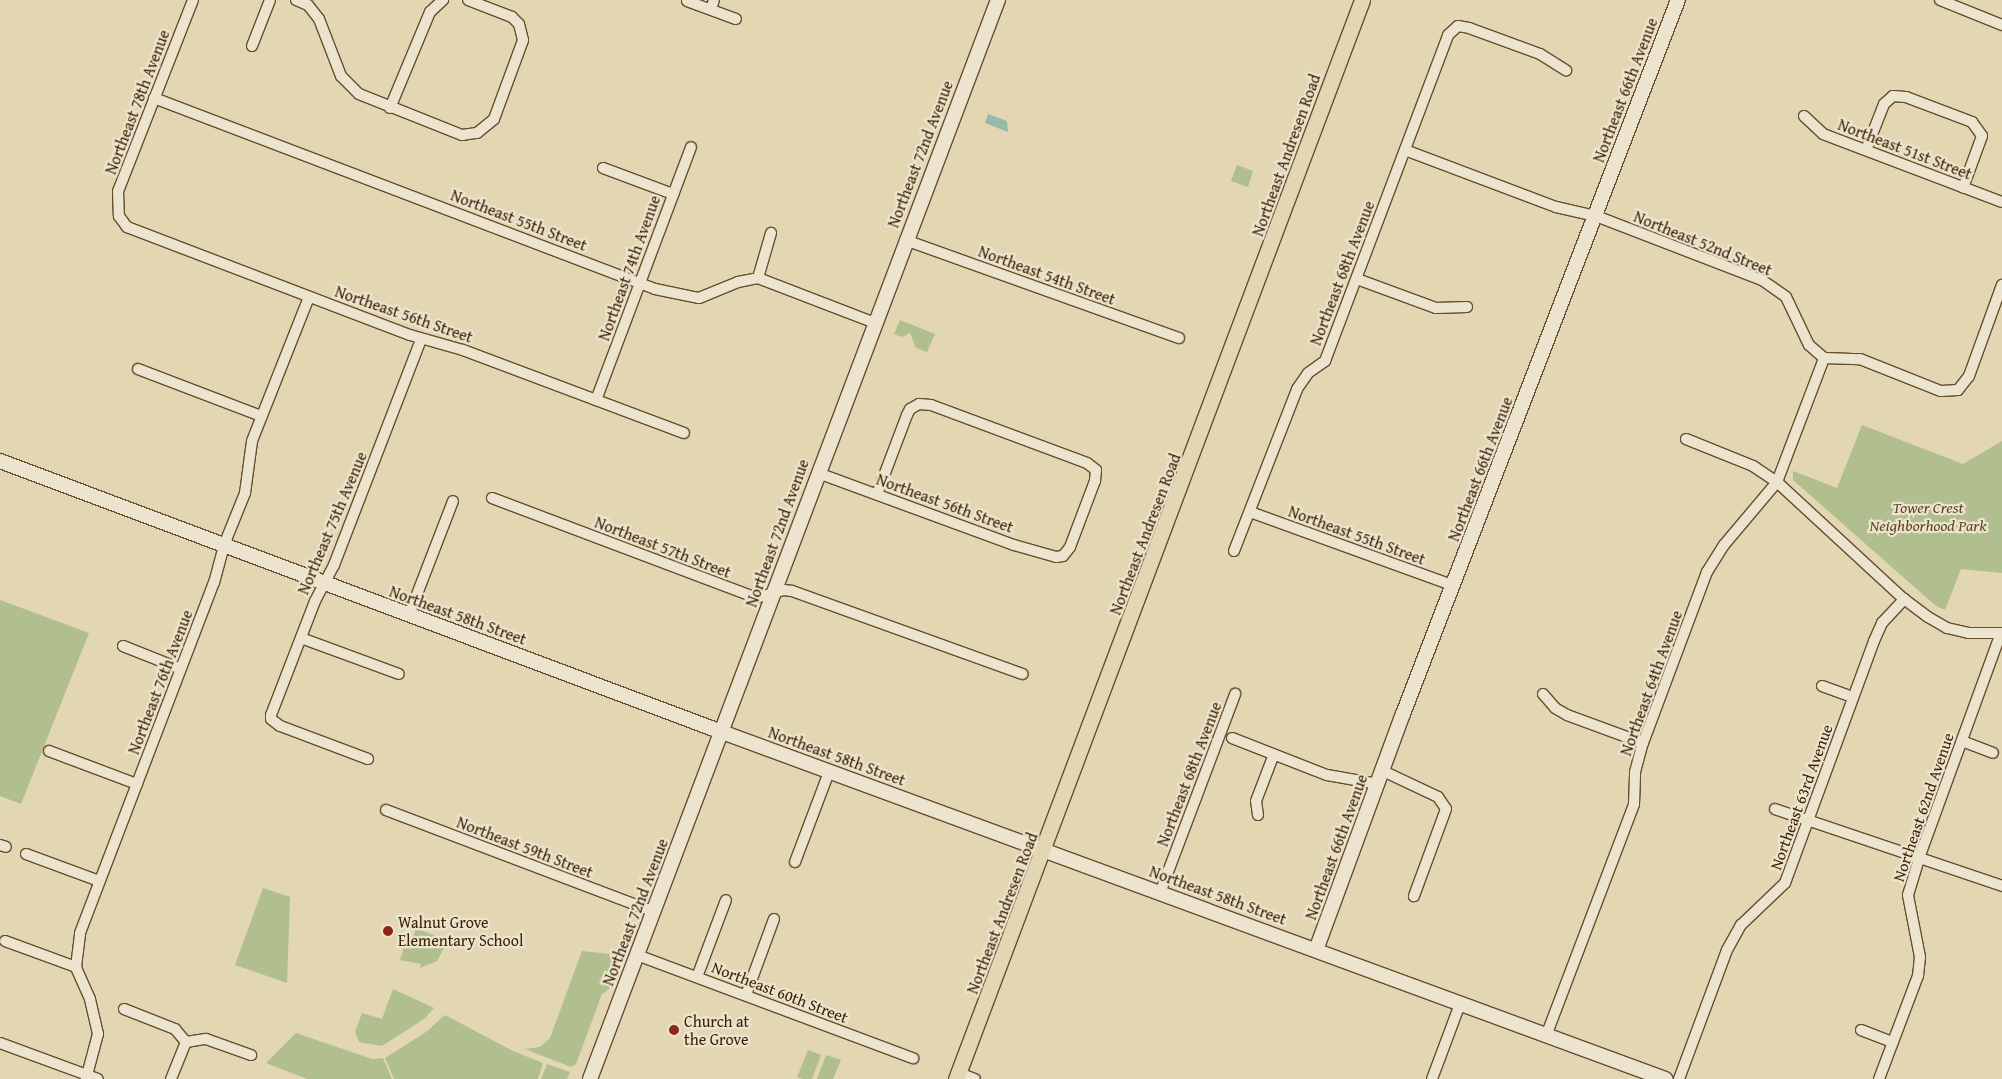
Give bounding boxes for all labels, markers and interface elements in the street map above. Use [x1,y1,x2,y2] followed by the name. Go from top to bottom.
[1589,15,1661,165] street label: Northeast 66th Avenue
[101,27,173,177] street label: Northeast 78th Avenue
[1248,71,1324,239] street label: Northeast Andresen Road
[883,78,957,230] street label: Northeast 72nd Avenue
[1835,115,1975,183] street label: Northeast 51st Street
[448,185,590,255] street label: Northeast 55th Street
[594,193,664,343] street label: Northeast 74th Avenue
[1306,198,1378,348] street label: Northeast 68th Avenue
[1631,206,1775,280] street label: Northeast 52nd Street
[976,241,1118,309] street label: Northeast 54th Street
[333,281,475,347] street label: Northeast 56th Street
[1444,394,1516,544] street label: Northeast 66th Avenue
[293,449,371,597] street label: Northeast 75th Avenue
[1105,451,1185,617] street label: Northeast Andresen Road
[741,456,813,610] street label: Northeast 72nd Avenue
[874,469,1016,537] street label: Northeast 56th Street
[1869,497,1987,535] park label: Tower Crest Neighborhood Park
[1286,501,1428,569] street label: Northeast 55th Street
[592,512,734,582] street label: Northeast 57th Street
[387,581,529,649] street label: Northeast 58th Street
[124,607,196,757] street label: Northeast 76th Avenue
[1616,608,1686,758] street label: Northeast 64th Avenue
[1153,699,1225,849] street label: Northeast 68th Avenue
[766,722,908,790] street label: Northeast 58th Street
[1766,722,1836,872] street label: Northeast 63rd Avenue
[1889,730,1957,884] street label: Northeast 62nd Avenue
[1301,772,1371,922] street label: Northeast 66th Avenue
[454,812,596,882] street label: Northeast 59th Street
[962,830,1042,996] street label: Northeast Andresen Road
[598,836,672,988] street label: Northeast 72nd Avenue
[1147,861,1289,929] street label: Northeast 58th Street
[398,912,523,950] place label: Walnut Grove Elementary School
[382,925,394,937] marker: Walnut Grove Elementary School
[709,957,851,1027] street label: Northeast 60th Street
[684,1011,749,1049] place label: Church at the Grove
[668,1024,680,1036] marker: Church at the Grove

